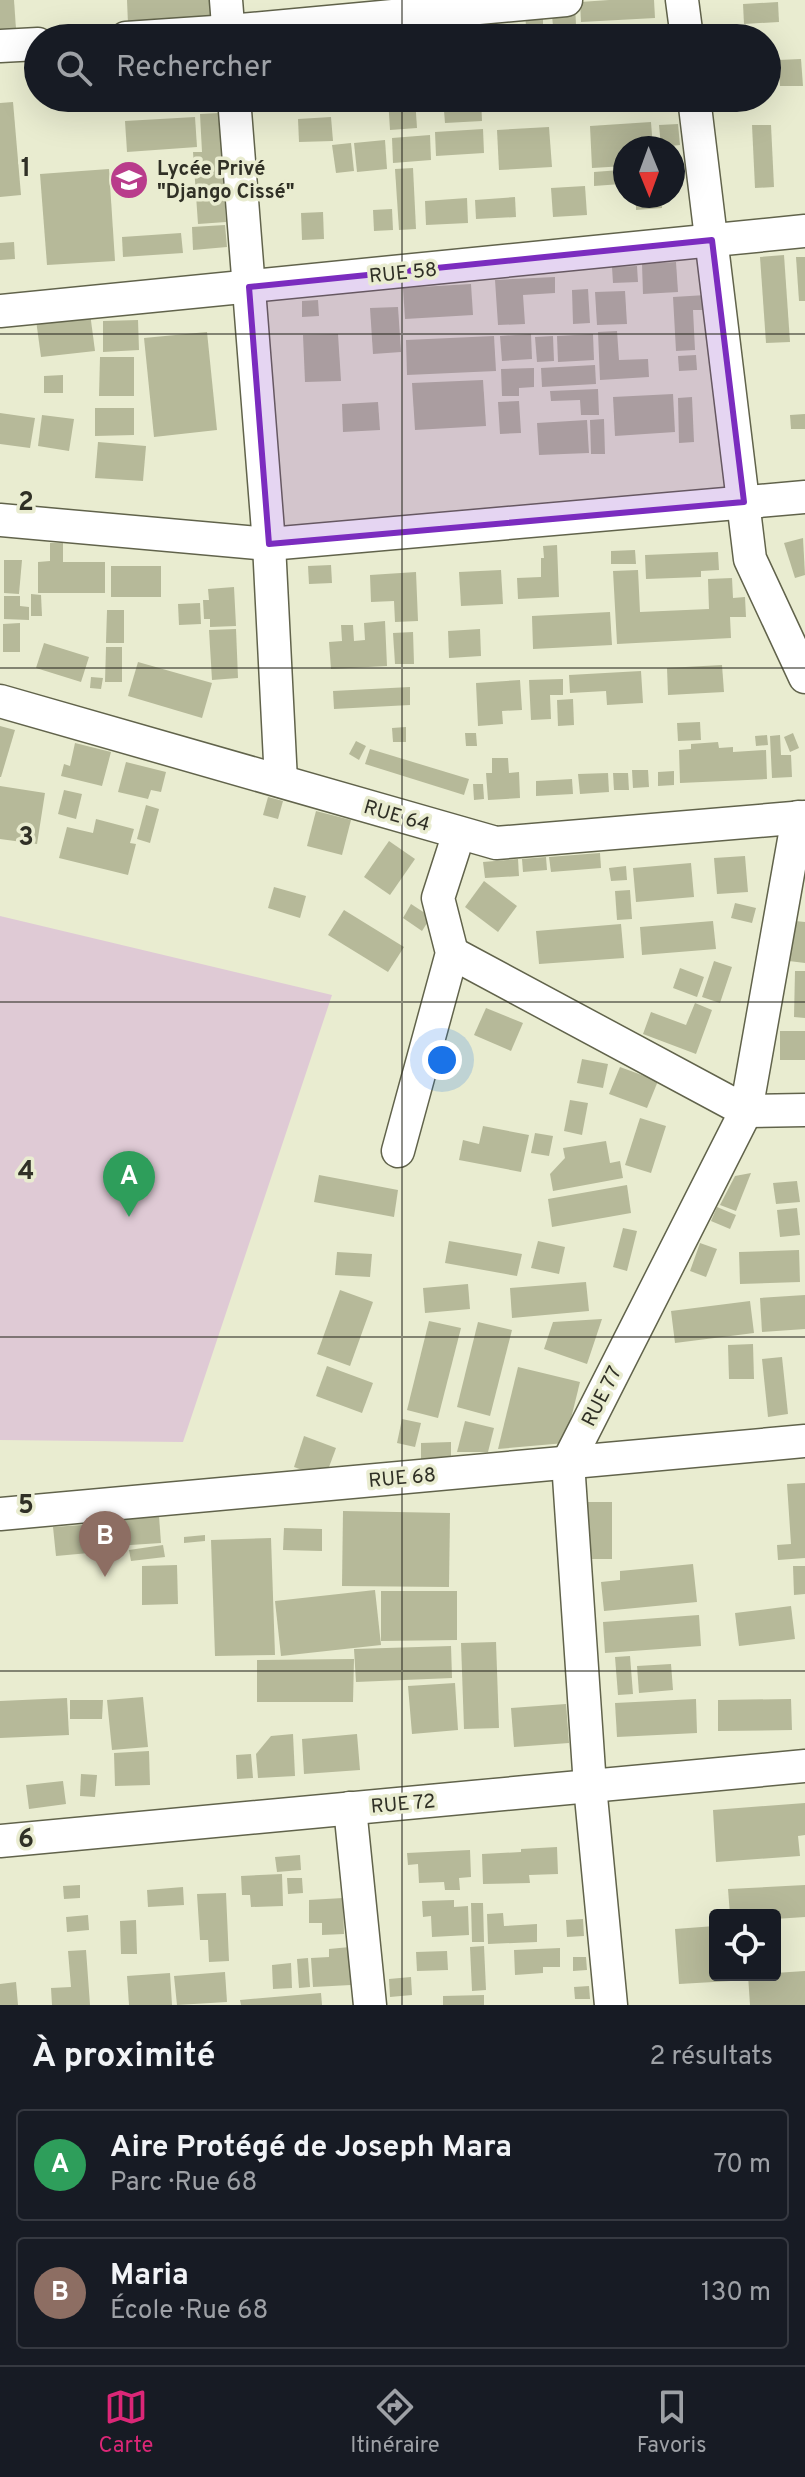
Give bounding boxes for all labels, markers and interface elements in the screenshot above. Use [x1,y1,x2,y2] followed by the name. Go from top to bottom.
[24,24,781,112] search box
[52,46,96,90] icon: search
[116,50,272,87] text: Rechercher
[613,136,685,208] north arrow
[21,153,31,186] text: 1
[157,157,295,206] place label: Lycée Privé "Django Cissé"
[108,159,150,201] school or university icon: Lycée Privé "Django Cissé"
[368,257,438,290] street label: RUE 58
[18,487,34,520] text: 2
[360,795,433,839] street label: RUE 64
[18,822,34,855] text: 3
[422,1040,462,1080] your location
[103,1151,155,1217] pin: A
[18,1156,34,1189] text: 4
[577,1362,629,1431] street label: RUE 77
[367,1463,437,1495] street label: RUE 68
[18,1490,34,1523] text: 5
[79,1511,131,1577] pin: B
[370,1789,437,1821] street label: RUE 72
[18,1824,34,1857] text: 6
[709,1909,781,1981] map controls
[709,1909,781,1981] button: locate
[32,2036,215,2079] text: À proximité
[649,2041,773,2074] text: 2 résultats
[110,2130,512,2167] text: Aire Protégé de Joseph Mara
[51,2149,69,2182] text: A
[713,2149,771,2182] text: 70 m
[110,2167,257,2200] text: Parc · Rue 68
[110,2258,189,2295] text: Maria
[51,2277,69,2310] text: B
[701,2277,771,2310] text: 130 m
[110,2295,268,2328] text: École · Rue 68
[98,2385,153,2460] tab: Carte
[350,2385,440,2460] tab: Itinéraire
[637,2385,706,2460] tab: Favoris

